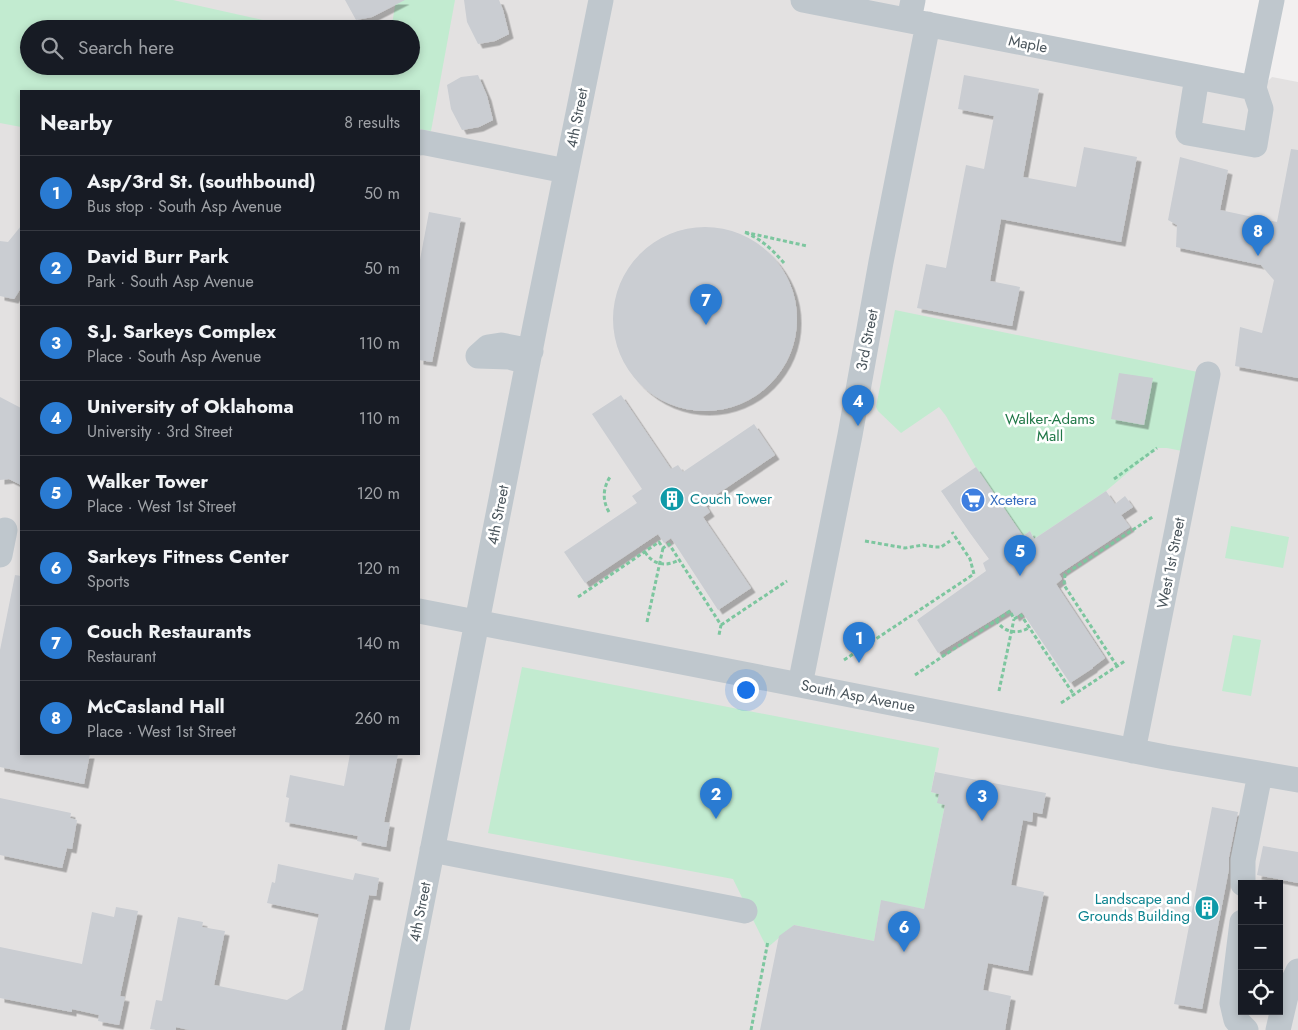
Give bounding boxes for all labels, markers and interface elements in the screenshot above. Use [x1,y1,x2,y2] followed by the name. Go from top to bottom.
[20,20,420,75] search box
[1007,29,1050,59] street label: Maple
[38,34,66,62] icon: search
[78,34,174,61] text: Search here
[560,86,594,150] street label: 4th Street
[40,108,112,138] text: Nearby
[344,111,400,134] text: 8 results
[87,168,316,195] text: Asp/3rd St. (southbound)
[52,182,60,205] text: 1
[364,182,400,205] text: 50 m
[87,195,282,218] text: Bus stop · South Asp Avenue
[1242,215,1274,256] pin: 8
[87,243,229,270] text: David Burr Park
[51,257,61,280] text: 2
[364,257,400,280] text: 50 m
[87,270,254,293] text: Park · South Asp Avenue
[690,284,722,325] pin: 7
[850,307,884,373] street label: 3rd Street
[87,318,276,345] text: S.J. Sarkeys Complex
[51,332,61,355] text: 3
[359,332,400,355] text: 110 m
[87,345,261,368] text: Place · South Asp Avenue
[842,385,874,426] pin: 4
[87,393,294,420] text: University of Oklahoma
[50,407,62,430] text: 4
[359,407,400,430] text: 110 m
[1005,408,1095,447] park label: Walker-Adams Mall
[87,420,232,443] text: University · 3rd Street
[87,468,208,495] text: Walker Tower
[51,482,61,505] text: 5
[357,482,400,505] text: 120 m
[481,483,515,547] street label: 4th Street
[659,486,685,512] building icon: Couch Tower
[960,487,986,513] supermarket icon: Xcetera
[690,488,773,510] place label: Couch Tower
[990,489,1036,511] place label: Xcetera
[87,495,236,518] text: Place · West 1st Street
[1151,515,1191,610] street label: West 1st Street
[1004,535,1036,576] pin: 5
[87,543,289,570] text: Sarkeys Fitness Center
[51,557,61,580] text: 6
[357,557,400,580] text: 120 m
[87,570,129,593] text: Sports
[87,618,251,645] text: Couch Restaurants
[843,622,875,663] pin: 1
[51,632,61,655] text: 7
[357,632,400,655] text: 140 m
[87,645,156,668] text: Restaurant
[799,674,917,718] street label: South Asp Avenue
[733,677,759,703] your location
[87,693,225,720] text: McCasland Hall
[51,707,61,730] text: 8
[355,707,400,730] text: 260 m
[87,720,236,743] text: Place · West 1st Street
[700,778,732,819] pin: 2
[966,780,998,821] pin: 3
[403,880,437,944] street label: 4th Street
[1238,880,1283,1015] map controls
[1238,880,1283,925] button: +
[1078,888,1190,927] place label: Landscape and Grounds Building
[1194,895,1220,921] building icon: Landscape and Grounds Building
[888,911,920,952] pin: 6
[1238,925,1283,970] button: −
[1238,970,1283,1015] button: locate

